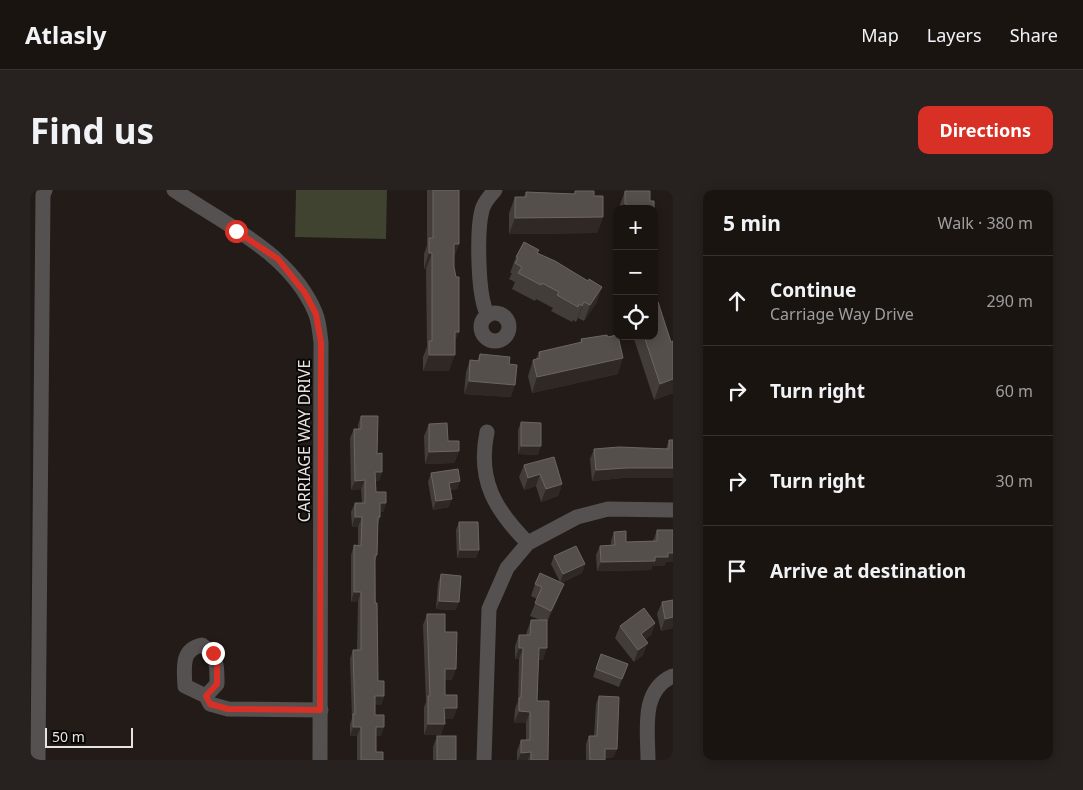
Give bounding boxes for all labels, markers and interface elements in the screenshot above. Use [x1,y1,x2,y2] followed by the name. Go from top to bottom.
[25,18,106,51] text: Atlasly
[861,23,899,47] text: Map
[927,23,982,47] text: Layers
[1010,23,1058,47] text: Share
[918,106,1053,154] button: Directions
[30,107,154,154] text: Find us
[613,205,658,340] map controls
[613,205,658,250] button: +
[723,209,781,237] text: 5 min
[938,212,1033,234] text: Walk · 380 m
[225,220,248,243] route start
[613,250,658,295] button: −
[770,277,856,303] text: Continue
[723,287,751,315] icon: ahead
[986,290,1033,312] text: 290 m
[613,295,658,340] button: locate
[770,303,914,325] text: Carriage Way Drive
[293,360,315,522] street label: CARRIAGE WAY DRIVE
[723,377,751,405] icon: right
[770,378,865,404] text: Turn right
[996,380,1033,402] text: 60 m
[723,467,751,495] icon: right
[770,468,865,494] text: Turn right
[996,470,1033,492] text: 30 m
[723,557,751,585] icon: arrive
[770,558,966,584] text: Arrive at destination
[202,642,225,665] route end
[45,725,132,748] scale bar
[52,727,85,746] text: 50 m

